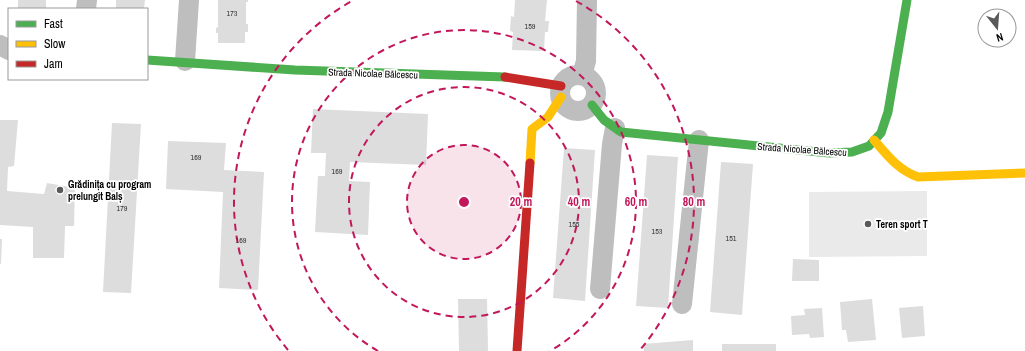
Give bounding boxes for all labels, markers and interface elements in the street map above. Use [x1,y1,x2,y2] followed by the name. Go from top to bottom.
[8,8,148,80] legend
[227,8,238,18] house number: 173
[977,8,1017,48] north arrow
[44,16,63,32] text: Fast
[525,21,536,31] house number: 159
[995,30,1005,45] text: N
[44,36,66,52] text: Slow
[44,56,63,72] text: Jam
[328,65,418,82] street label: Strada Nicolae Bălcescu
[757,140,847,159] street label: Strada Nicolae Bălcescu
[191,152,202,162] house number: 169
[332,166,343,176] house number: 169
[68,178,151,203] place label: Grădinița cu program prelungit Balș
[55,185,65,195] marker: Grădinița cu program prelungit Balș
[510,194,532,210] text: 20 m
[568,194,590,210] text: 40 m
[625,194,647,210] text: 60 m
[683,194,705,210] text: 80 m
[457,195,471,209] centre of rings
[117,203,128,213] house number: 179
[876,218,928,231] place label: Teren sport T
[569,219,580,229] house number: 155
[863,219,873,229] marker: Teren sport T
[652,226,663,236] house number: 153
[726,233,737,243] house number: 151
[236,235,247,245] house number: 169

